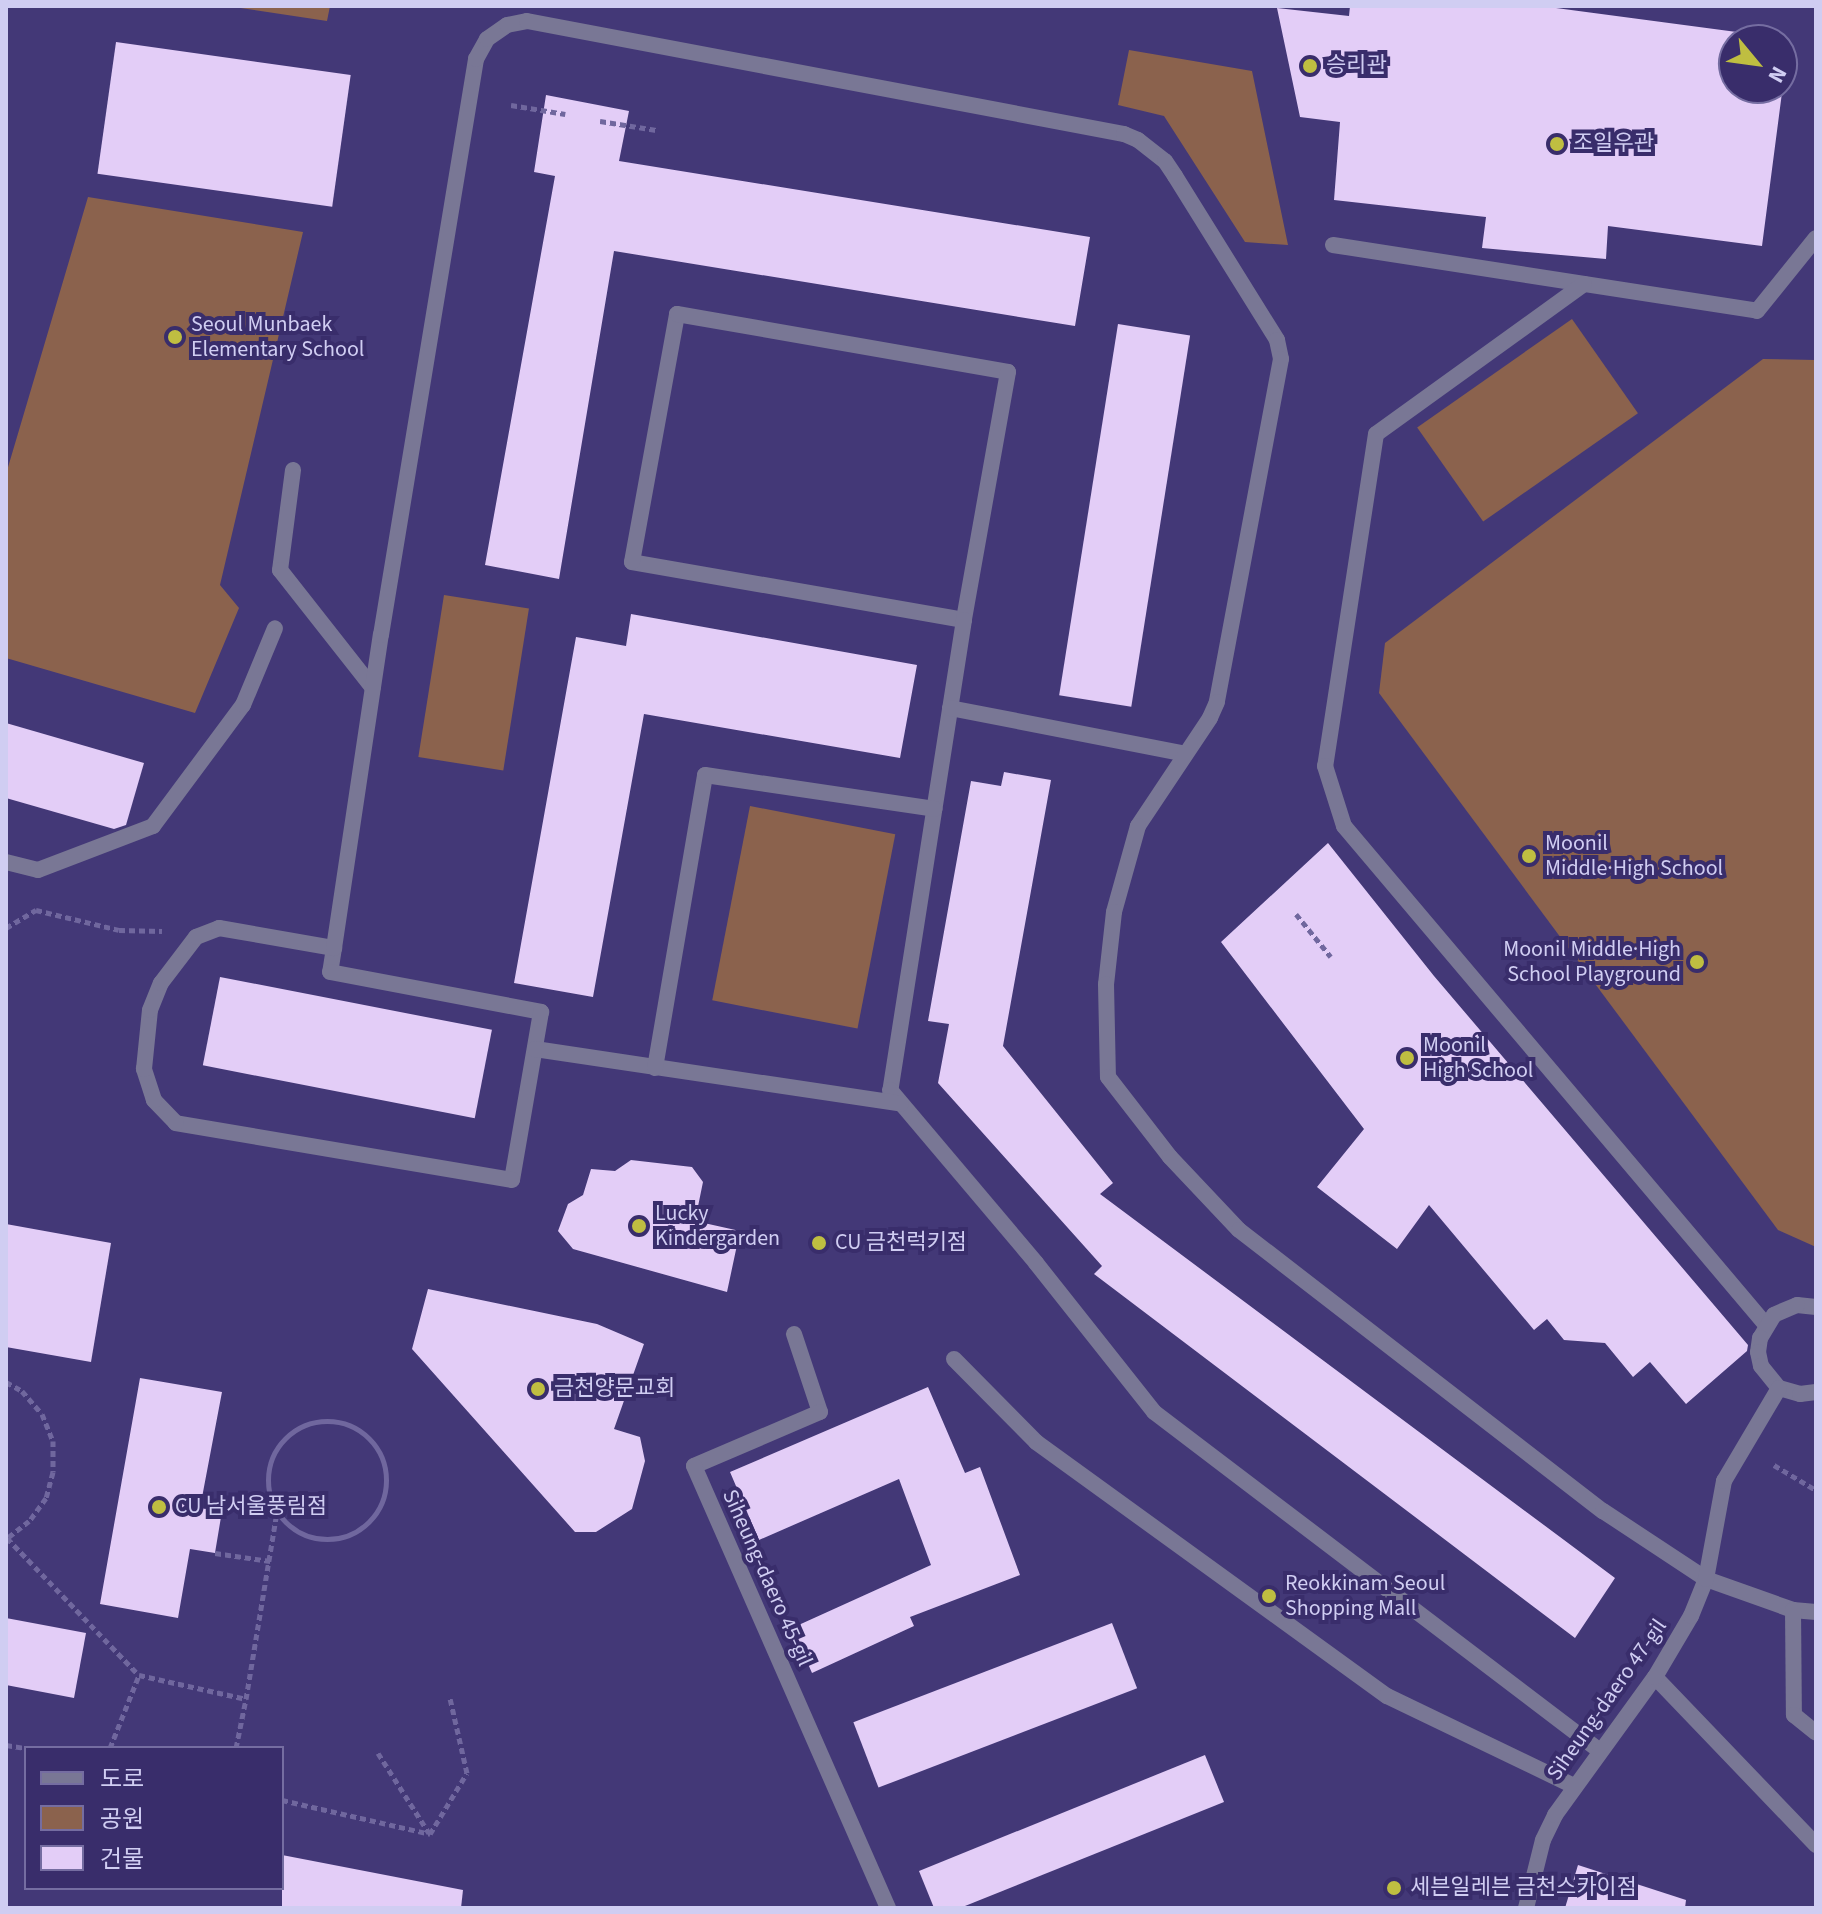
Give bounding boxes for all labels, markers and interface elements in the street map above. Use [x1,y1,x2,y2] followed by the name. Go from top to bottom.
[1718,24,1798,104] north arrow
[1326,53,1387,79] place label: 승리관
[1301,57,1319,75] marker: 승리관
[1760,60,1795,89] text: N
[1573,131,1654,157] place label: 조일우관
[1548,135,1566,153] marker: 조일우관
[191,311,364,362] place label: Seoul Munbaek Elementary School
[166,328,184,346] marker: Seoul Munbaek Elementary School
[1545,830,1723,882] place label: Moonil Middle·High School
[1520,847,1538,865] marker: Moonil Middle·High School
[1503,936,1681,988] place label: Moonil Middle·High School Playground
[1688,953,1706,971] marker: Moonil Middle·High School Playground
[1423,1032,1533,1084] place label: Moonil High School
[1398,1049,1416,1067] marker: Moonil High School
[655,1200,780,1252] place label: Lucky Kindergarden
[630,1217,648,1235] marker: Lucky Kindergarden
[835,1230,967,1256] place label: CU 금천럭키점
[810,1234,828,1252] marker: CU 금천럭키점
[554,1376,675,1402] place label: 금천양문교회
[529,1380,547,1398] marker: 금천양문교회
[716,1486,818,1670] street label: Siheung-daero 45-gil
[175,1494,327,1520] place label: CU 남서울풍림점
[150,1498,168,1516] marker: CU 남서울풍림점
[1285,1570,1445,1622] place label: Reokkinam Seoul Shopping Mall
[1260,1587,1278,1605] marker: Reokkinam Seoul Shopping Mall
[1541,1614,1673,1786] street label: Siheung-daero 47-gil
[24,1746,284,1890] legend
[100,1762,144,1797] text: 도로
[100,1802,144,1837] text: 공원
[100,1842,144,1877] text: 건물
[1410,1875,1637,1901] place label: 세븐일레븐 금천스카이점
[1385,1879,1403,1897] marker: 세븐일레븐 금천스카이점

